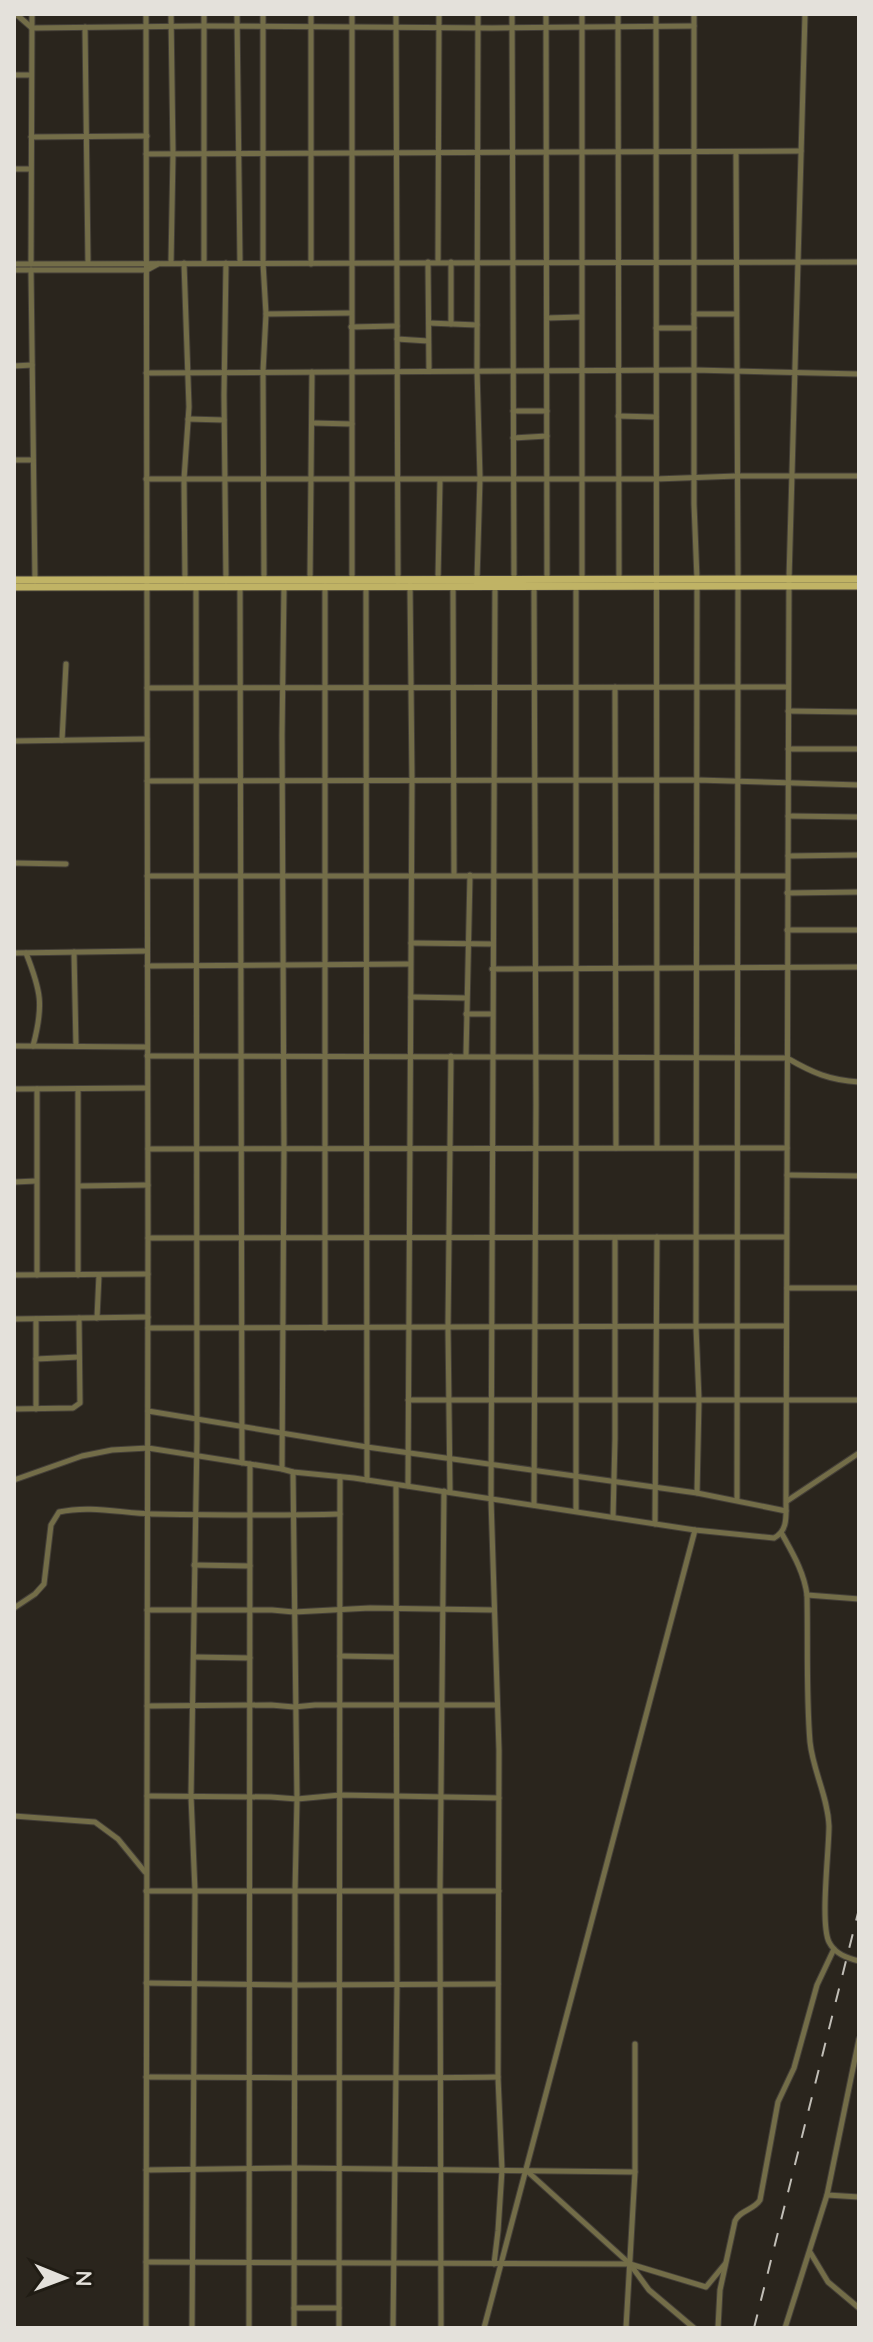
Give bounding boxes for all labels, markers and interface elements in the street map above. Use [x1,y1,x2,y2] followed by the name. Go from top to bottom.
[24,2238,104,2318] north arrow
[70,2270,98,2287] text: N

